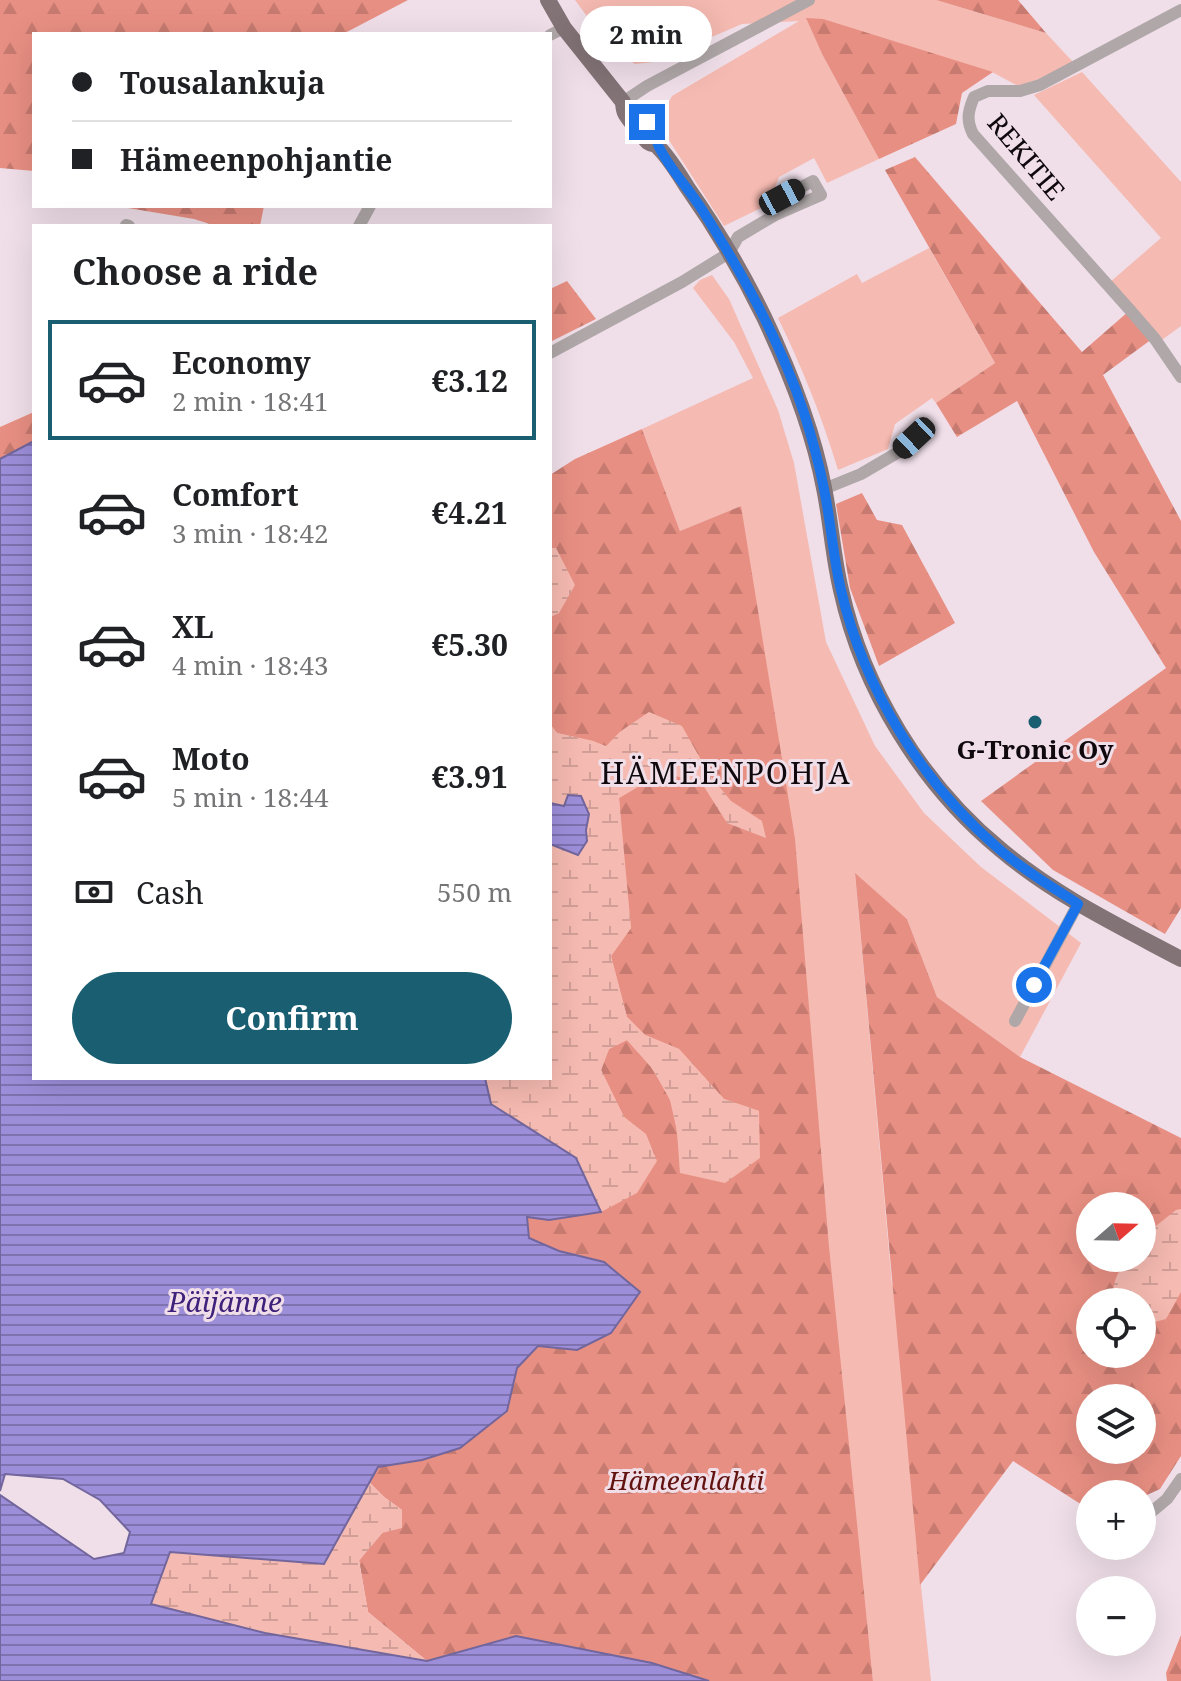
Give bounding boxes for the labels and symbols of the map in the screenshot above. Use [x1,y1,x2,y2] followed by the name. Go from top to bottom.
[581,6,713,62] callout: 2 min
[629,104,665,140] route end
[980,105,1074,207] street label: REKITIE
[755,175,809,219] car
[888,413,940,463] car
[1026,713,1044,731] marker: G-Tronic Oy
[956,731,1114,767] place label: G-Tronic Oy
[600,752,852,793] district label: HÄMEENPOHJA
[1016,967,1052,1003] route start
[1076,1192,1156,1272] north arrow
[167,1282,282,1320] water label: Päijänne
[607,1462,764,1498] park label: Hämeenlahti

